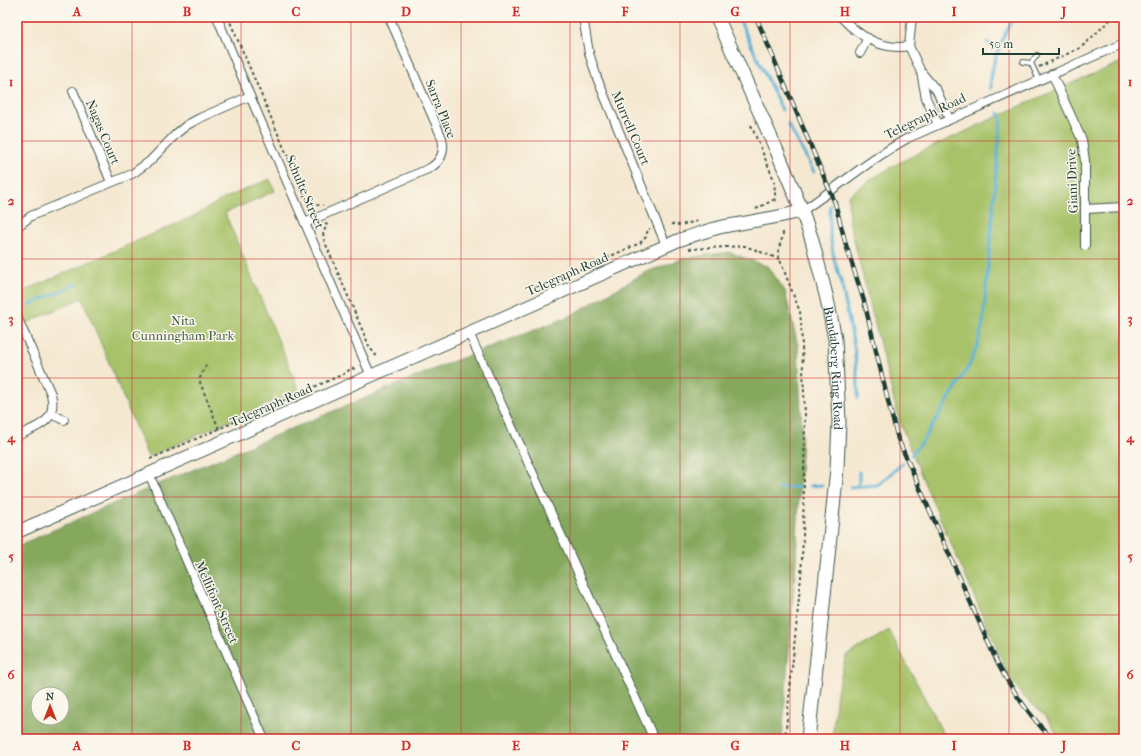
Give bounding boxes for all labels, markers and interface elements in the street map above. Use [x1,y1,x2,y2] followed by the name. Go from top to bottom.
[72,4,82,19] text: A
[183,4,192,19] text: B
[292,4,301,19] text: C
[401,4,411,19] text: D
[512,4,520,19] text: E
[621,4,629,19] text: F
[730,4,740,19] text: G
[840,4,851,19] text: H
[951,4,957,19] text: I
[1060,4,1067,20] text: J
[983,30,1059,56] scale bar
[989,37,1013,51] text: 50 m
[9,74,14,89] text: 1
[1128,74,1133,89] text: 1
[422,77,460,141] street label: Sarra Place
[609,89,654,168] street label: Murrell Court
[882,89,969,142] street label: Telegraph Road
[83,97,124,167] street label: Nagas Court
[1063,148,1081,214] street label: Giani Drive
[283,153,327,231] street label: Schulte Street
[8,193,15,208] text: 2
[1127,193,1134,208] text: 2
[524,249,611,299] street label: Telegraph Road
[821,305,847,431] street label: Bundaberg Ring Road
[8,311,14,327] text: 3
[1127,311,1133,327] text: 3
[132,313,234,343] park label: Nita Cunningham Park
[228,380,315,430] street label: Telegraph Road
[6,430,16,446] text: 4
[1125,430,1135,446] text: 4
[8,549,14,564] text: 5
[1127,549,1133,564] text: 5
[192,558,242,646] street label: Mellifont Street
[7,667,15,682] text: 6
[1126,667,1134,682] text: 6
[30,686,70,726] north arrow
[46,690,55,703] text: N
[72,738,82,753] text: A
[183,738,192,753] text: B
[292,738,301,753] text: C
[401,738,411,753] text: D
[512,738,520,753] text: E
[621,738,629,753] text: F
[730,738,740,753] text: G
[840,738,851,753] text: H
[951,738,957,753] text: I
[1060,738,1067,754] text: J

